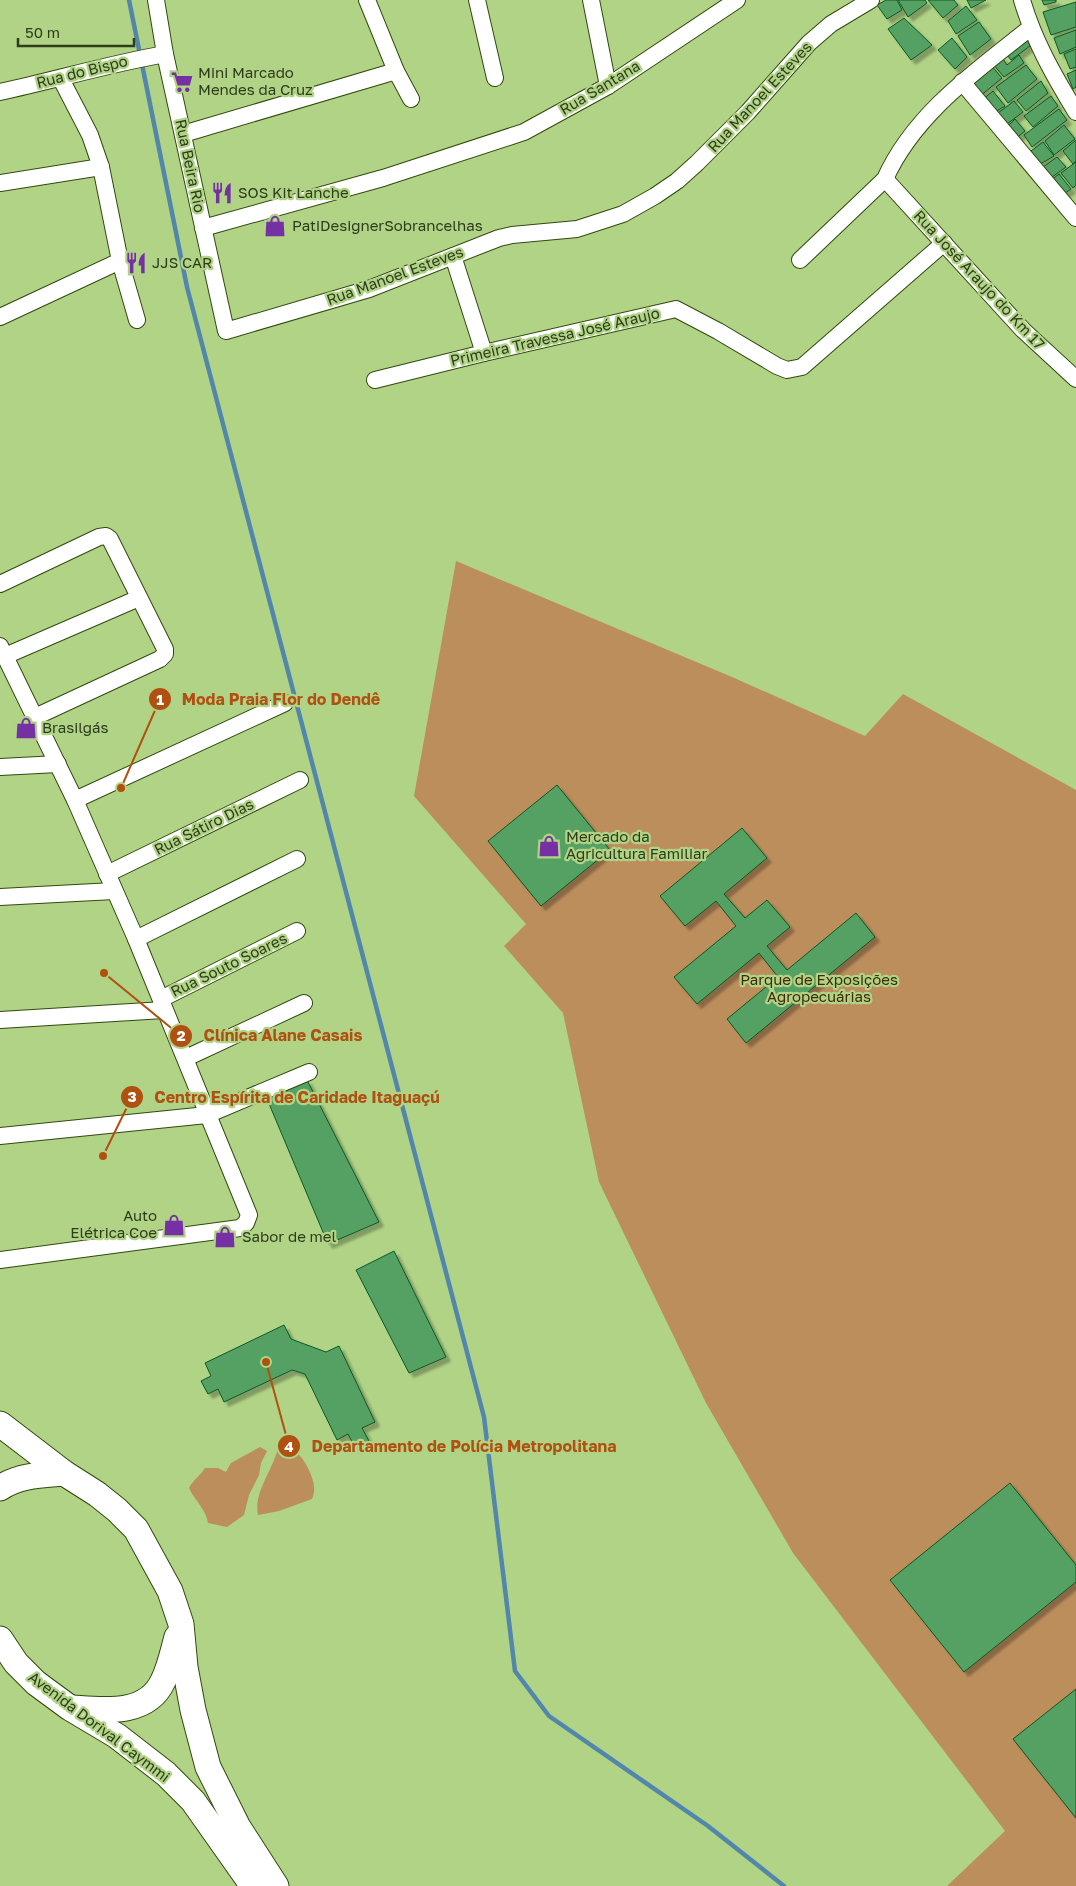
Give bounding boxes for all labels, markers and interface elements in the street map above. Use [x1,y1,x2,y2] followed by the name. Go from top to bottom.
[18,15,134,47] scale bar
[25,23,60,41] text: 50 m
[703,37,815,155] street label: Rua Manoel Esteves
[34,51,129,91] street label: Rua do Bispo
[556,56,643,118] street label: Rua Santana
[198,63,313,98] place label: Mini Marcado Mendes da Cruz
[169,69,195,95] supermarket icon: Mini Marcado Mendes da Cruz
[172,117,210,214] street label: Rua Beira Rio
[209,180,235,206] restaurant icon: SOS Kit Lanche
[238,183,349,201] place label: SOS Kit Lanche
[911,206,1049,353] street label: Rua José Araujo do Km 17
[262,213,288,239] shop icon: PatiDesignerSobrancelhas
[292,216,483,234] place label: PatiDesignerSobrancelhas
[324,242,466,308] street label: Rua Manoel Esteves
[123,250,149,276] restaurant icon: JJS CAR
[152,253,212,271] place label: JJS CAR
[448,303,661,369] street label: Primeira Travessa José Araujo
[147,684,391,715] callout: Moda Praia Flor do Dendê
[182,689,380,709] text: Moda Praia Flor do Dendê
[156,690,164,708] text: 1
[13,715,39,741] shop icon: Brasilgás
[42,718,109,736] place label: Brasilgás
[151,794,256,858] street label: Rua Sátiro Dias
[566,827,707,862] place label: Mercado da Agricultura Familiar
[536,833,562,859] shop icon: Mercado da Agricultura Familiar
[168,928,290,1000] street label: Rua Souto Soares
[740,970,898,1005] park label: Parque de Exposições Agropecuárias
[168,1020,372,1051] callout: Clínica Alane Casais
[204,1025,362,1045] text: Clínica Alane Casais
[176,1026,186,1044] text: 2
[120,1082,450,1113] callout: Centro Espírita de Caridade Itaguaçú
[127,1087,137,1105] text: 3
[154,1087,440,1107] text: Centro Espírita de Caridade Itaguaçú
[70,1206,157,1241] place label: Auto Elétrica Coe
[161,1212,187,1238] shop icon: Auto Elétrica Coe
[212,1224,238,1250] shop icon: Sabor de mel
[242,1227,337,1245] place label: Sabor de mel
[277,1431,626,1462] callout: Departamento de Polícia Metropolitana
[312,1436,616,1456] text: Departamento de Polícia Metropolitana
[284,1437,294,1455] text: 4
[25,1667,174,1785] street label: Avenida Dorival Caymmi

